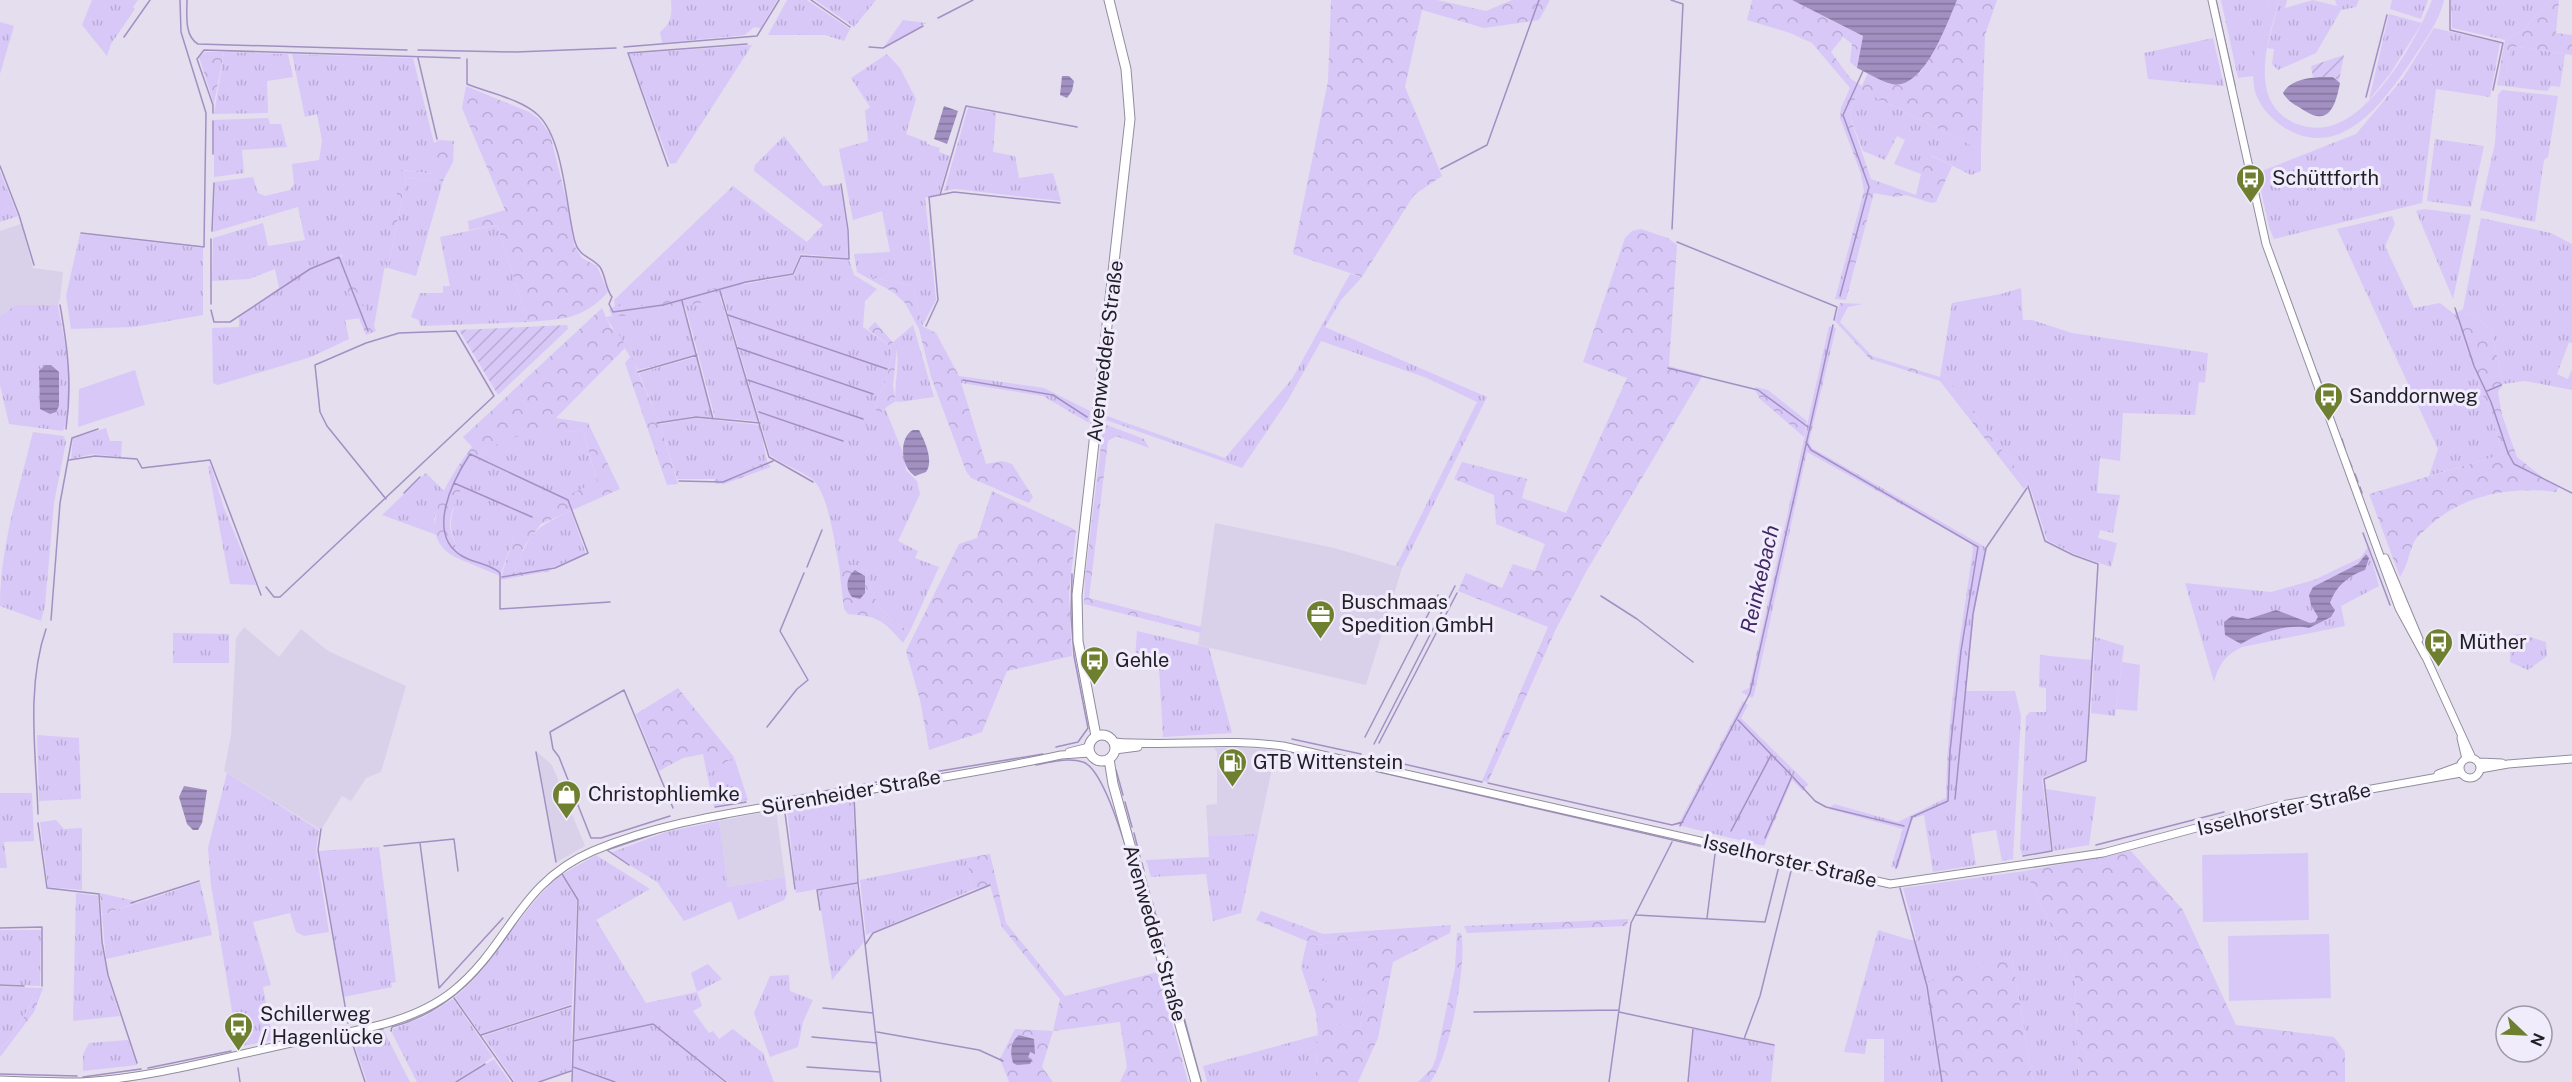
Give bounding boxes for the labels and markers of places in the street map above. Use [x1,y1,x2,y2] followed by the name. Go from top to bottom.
[2235,162,2267,204] bus stop icon: Schüttforth
[2272,166,2379,190] place label: Schüttforth
[2312,380,2344,422] bus stop icon: Sanddornweg
[2349,384,2478,408] place label: Sanddornweg
[1341,590,1494,637] place label: Buschmaas Spedition GmbH
[1304,598,1336,640] office icon: Buschmaas Spedition GmbH
[2422,626,2454,668] bus stop icon: Müther
[2459,630,2527,654] place label: Müther
[1078,644,1110,686] bus stop icon: Gehle
[1115,648,1169,672] place label: Gehle
[1216,746,1248,788] fuel station icon: GTB Wittenstein
[1253,750,1403,774] place label: GTB Wittenstein
[551,778,583,820] shop icon: Christophliemke
[588,782,740,806] place label: Christophliemke
[260,1002,383,1049] place label: Schillerweg / Hagenlücke
[223,1010,255,1052] bus stop icon: Schillerweg / Hagenlücke

